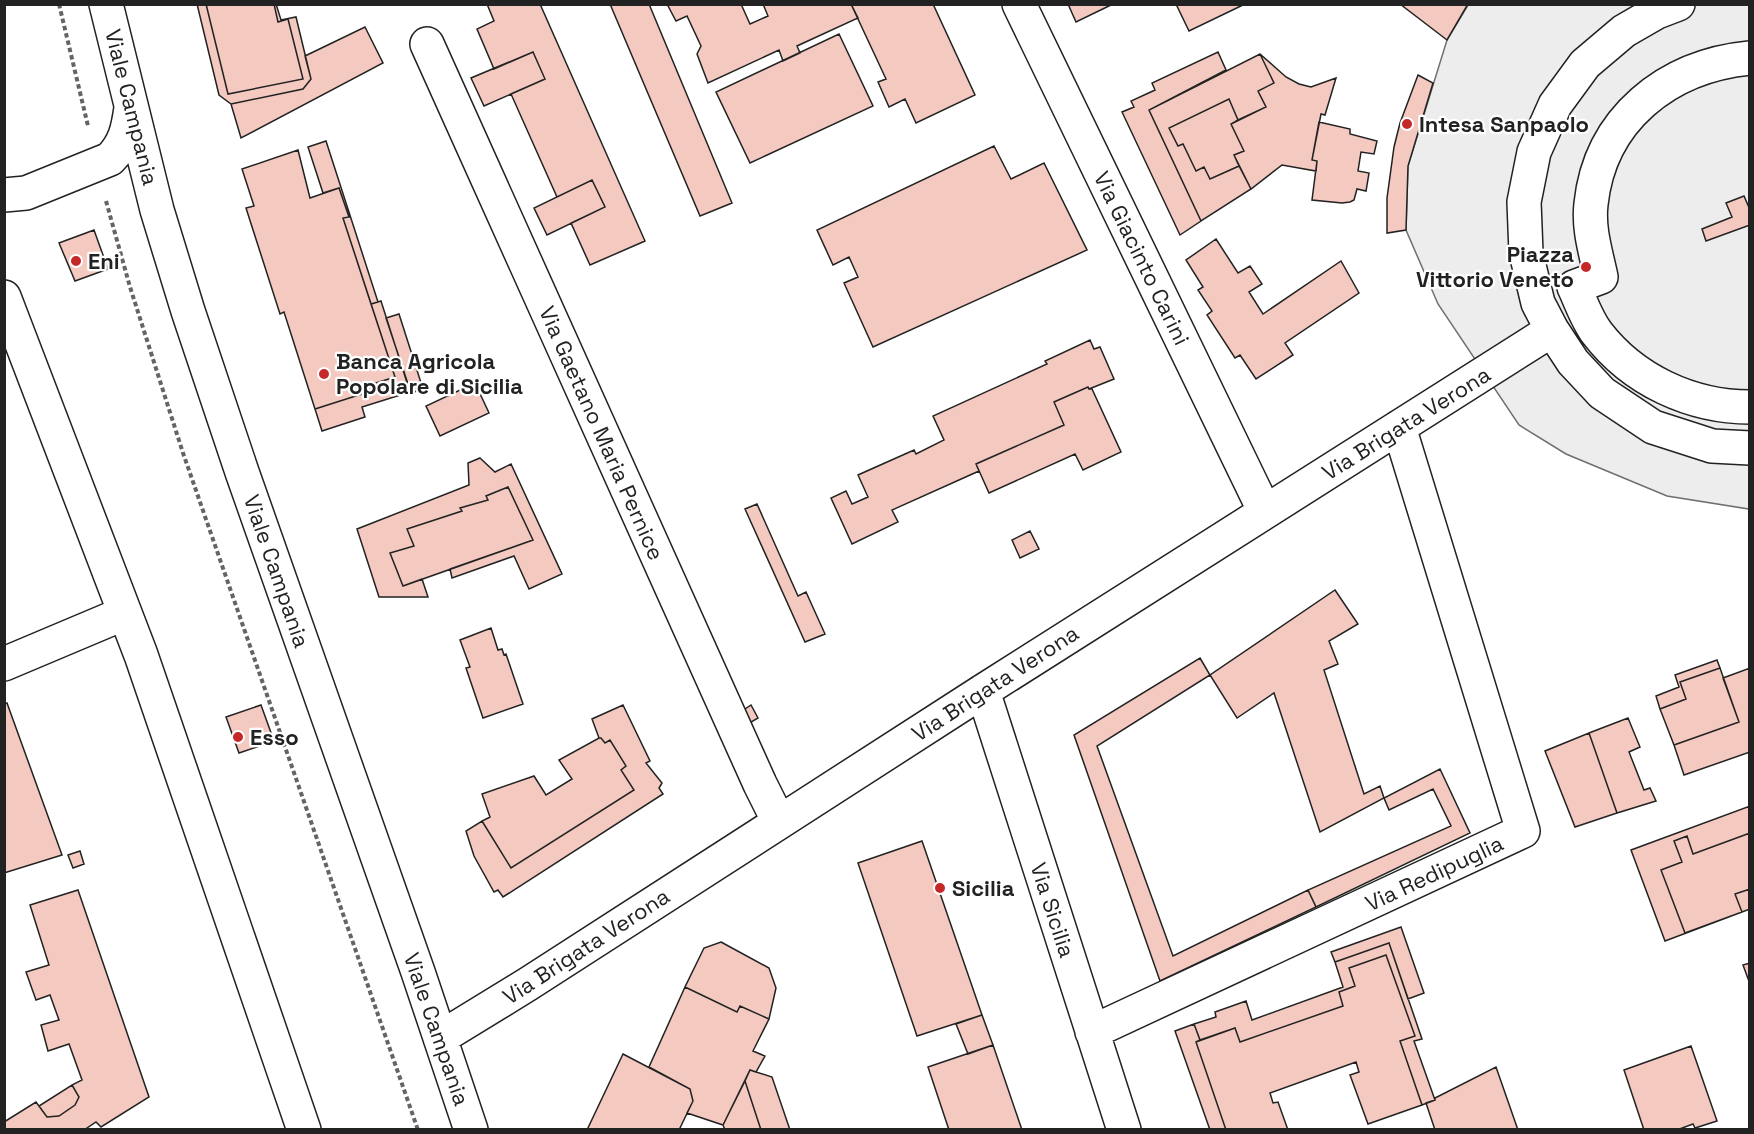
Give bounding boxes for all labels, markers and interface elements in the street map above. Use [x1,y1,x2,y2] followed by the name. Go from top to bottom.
[99,26,165,188] street label: Viale Campania
[1419,110,1589,138] place label: Intesa Sanpaolo
[1400,117,1414,131] marker: Intesa Sanpaolo
[1088,167,1196,349] street label: Via Giacinto Carini
[1416,240,1574,293] place label: Piazza Vittorio Veneto
[88,247,120,275] place label: Eni
[69,254,83,268] marker: Eni
[1579,260,1593,274] marker: Piazza Vittorio Veneto
[533,302,671,564] street label: Via Gaetano Maria Pernice
[336,347,523,400] place label: Banca Agricola Popolare di Sicilia
[1317,360,1496,486] street label: Via Brigata Verona
[317,367,331,381] marker: Banca Agricola Popolare di Sicilia
[238,491,316,651] street label: Viale Campania
[906,618,1084,747] street label: Via Brigata Verona
[250,723,299,751] place label: Esso
[231,730,245,744] marker: Esso
[1361,829,1508,917] street label: Via Redipuglia
[1025,859,1082,961] street label: Via Sicilia
[952,874,1015,902] place label: Sicilia
[497,881,675,1010] street label: Via Brigata Verona
[933,881,947,895] marker: Sicilia
[398,949,476,1109] street label: Viale Campania

